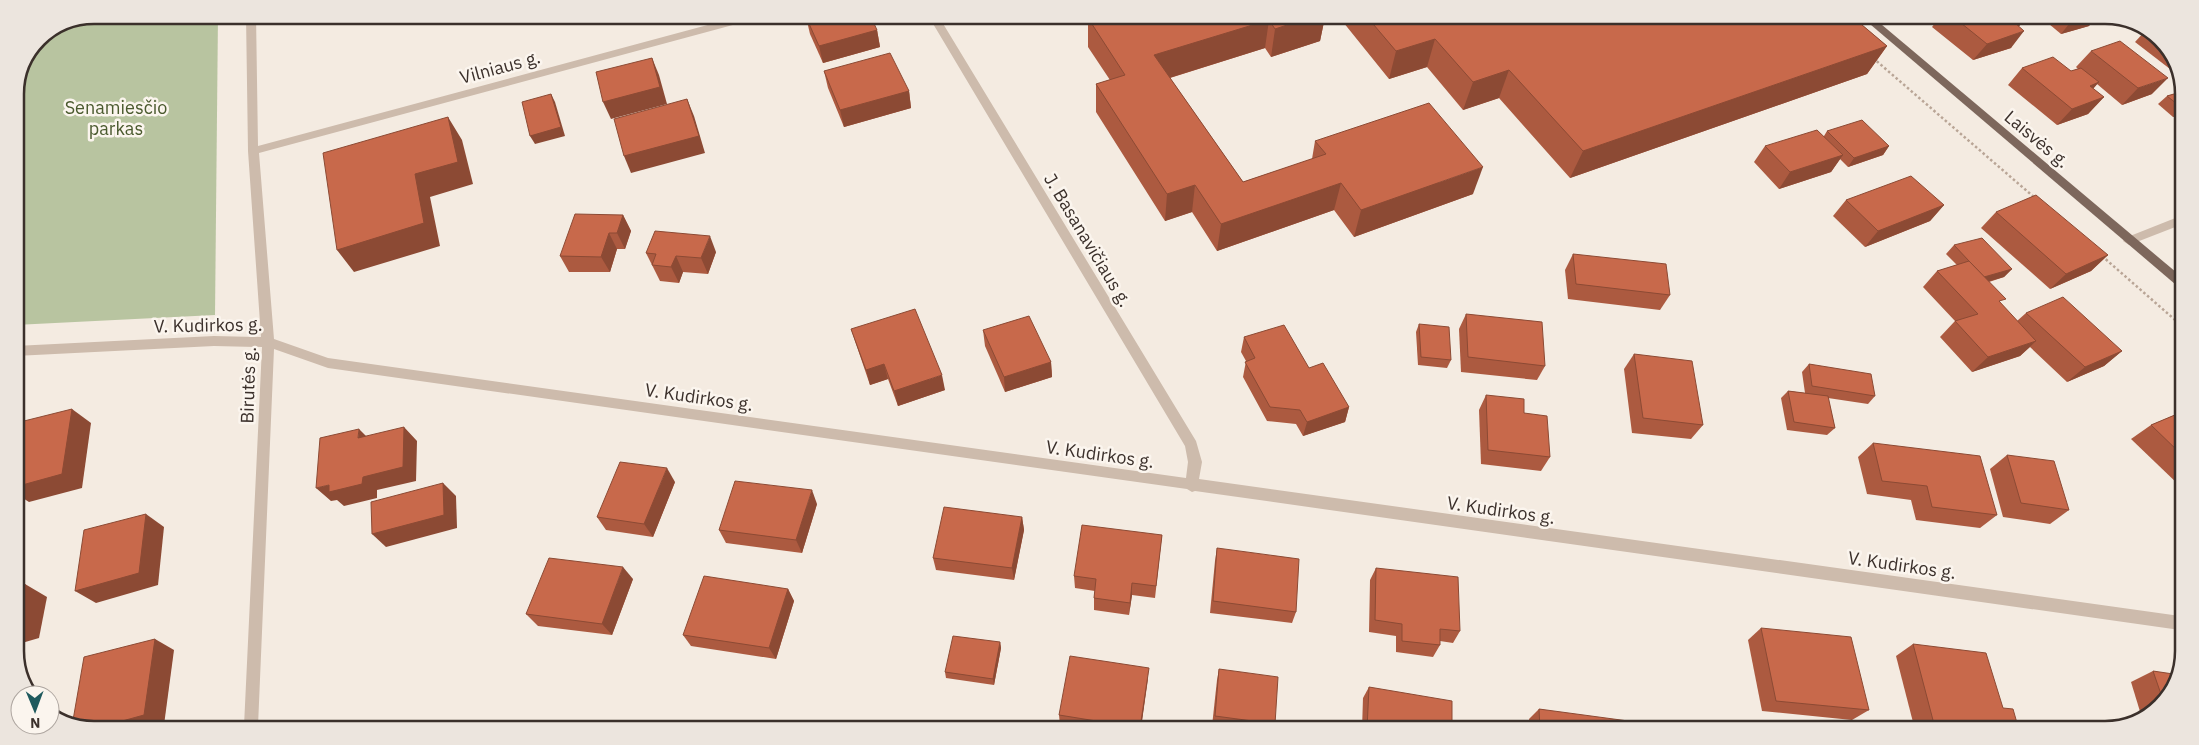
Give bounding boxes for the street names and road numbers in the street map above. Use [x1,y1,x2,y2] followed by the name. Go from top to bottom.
[457,45,543,89] street label: Vilniaus g.
[2000,105,2074,173] street label: Laisvės g.
[1039,169,1137,311] street label: J. Basanavičiaus g.
[153,313,263,337] street label: V. Kudirkos g.
[235,346,261,424] street label: Birutės g.
[643,378,755,416] street label: V. Kudirkos g.
[1044,435,1156,473] street label: V. Kudirkos g.
[1445,491,1557,529] street label: V. Kudirkos g.
[1846,546,1958,584] street label: V. Kudirkos g.

